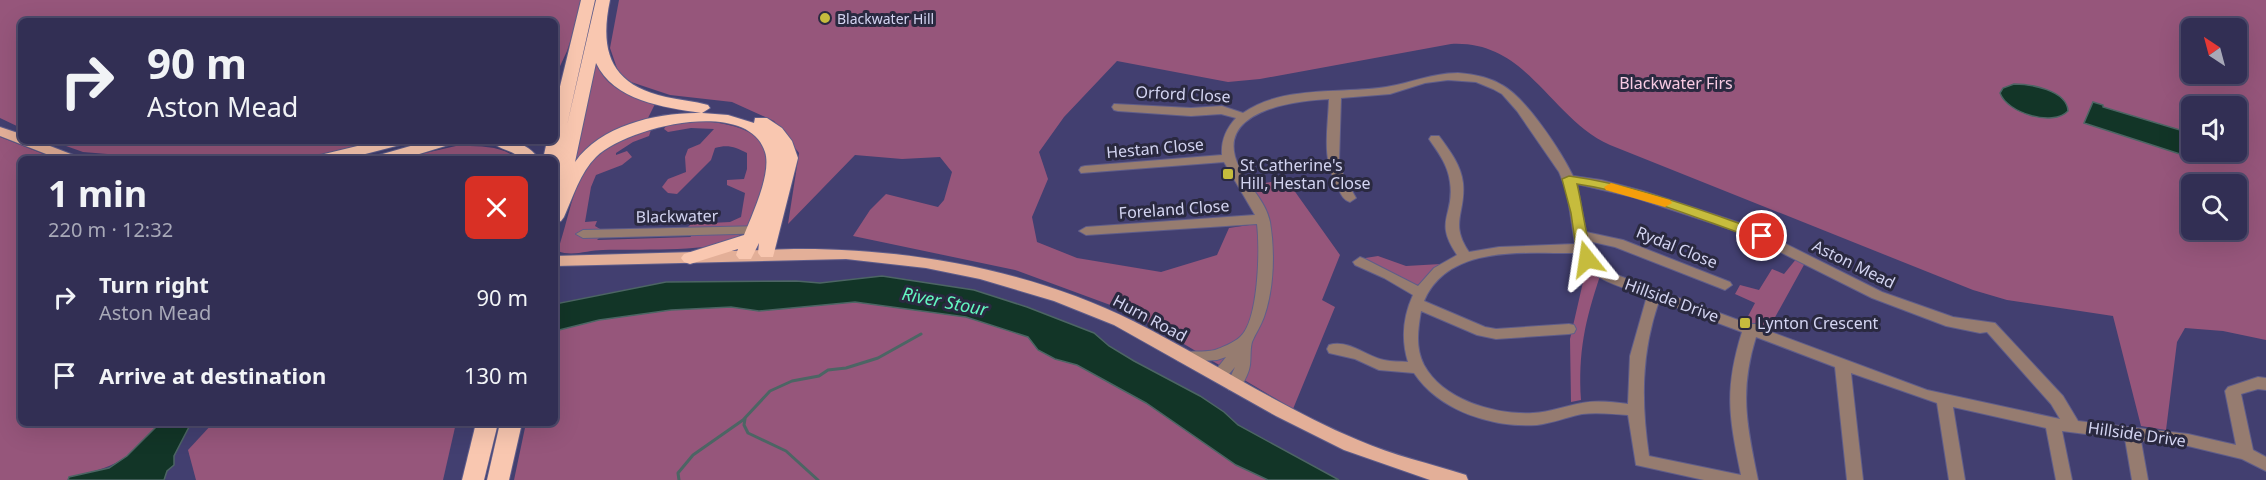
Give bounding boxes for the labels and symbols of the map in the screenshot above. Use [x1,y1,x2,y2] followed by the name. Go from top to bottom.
[837,9,934,28] place label: Blackwater Hill
[818,11,832,25] marker: Blackwater Hill
[2181,18,2247,84] north arrow
[1619,72,1733,94] park label: Blackwater Firs
[1135,81,1231,107] street label: Orford Close
[1105,133,1205,163] street label: Hestan Close
[1240,154,1371,194] place label: St Catherine's Hill, Hestan Close
[1221,167,1235,181] marker: St Catherine's Hill, Hestan Close
[1118,194,1230,224] street label: Foreland Close
[635,204,719,228] street label: Blackwater
[1736,210,1787,261] pin
[1633,221,1721,273] street label: Rydal Close
[1555,227,1619,291] position arrow
[1809,234,1899,294] street label: Aston Mead
[1622,273,1722,327] street label: Hillside Drive
[900,281,991,321] water label: River Stour
[1109,289,1191,347] street label: Hurn Road
[1757,312,1879,334] place label: Lynton Crescent
[1738,316,1752,330] marker: Lynton Crescent
[2087,416,2187,452] street label: Hillside Drive

